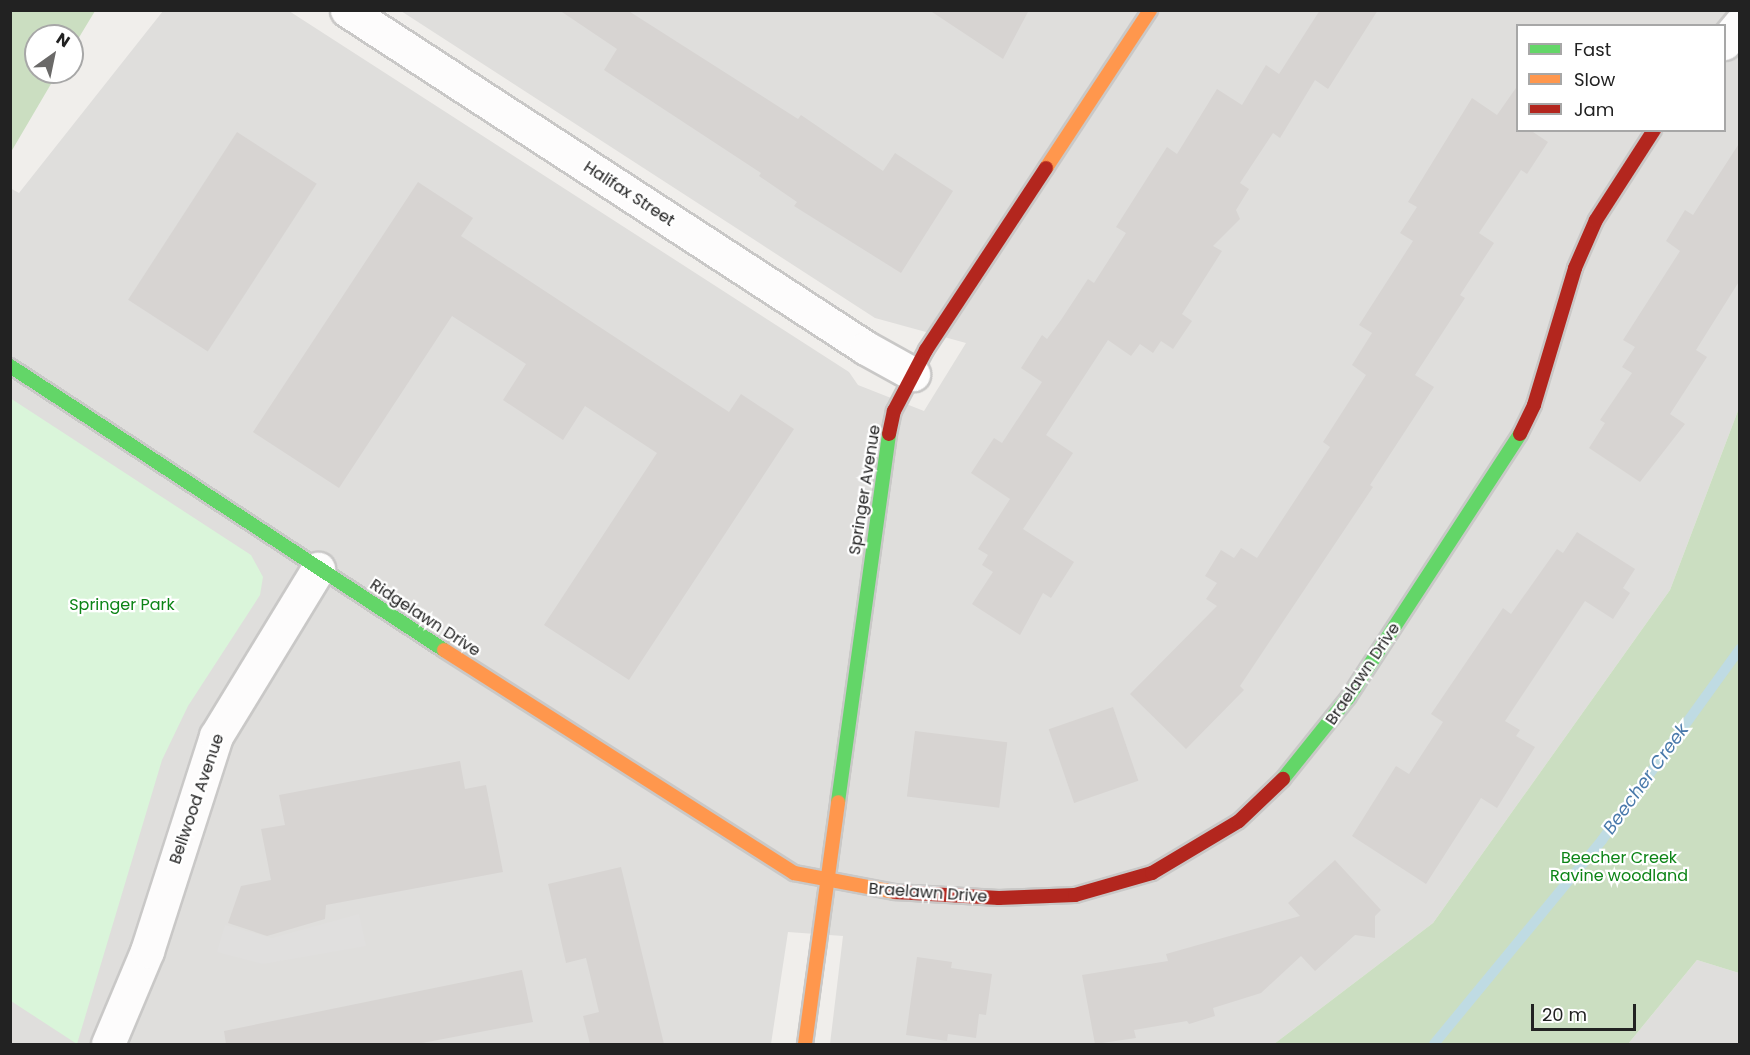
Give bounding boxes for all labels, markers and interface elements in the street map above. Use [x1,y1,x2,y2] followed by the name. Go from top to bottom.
[24,24,84,84] north arrow
[1516,24,1726,132] legend
[52,27,74,53] text: N
[1574,37,1611,62] text: Fast
[1574,67,1615,92] text: Slow
[1574,97,1614,122] text: Jam
[580,157,678,231] street label: Halifax Street
[845,424,885,556] street label: Springer Avenue
[366,575,484,661] street label: Ridgelawn Drive
[69,595,175,615] park label: Springer Park
[1322,619,1404,729] street label: Braelawn Drive
[1599,720,1693,838] water label: Beecher Creek
[166,731,228,867] street label: Bellwood Avenue
[1550,848,1688,886] park label: Beecher Creek Ravine woodland
[868,879,988,907] street label: Braelawn Drive
[1534,992,1639,1030] scale bar
[1542,1002,1587,1027] text: 20 m

